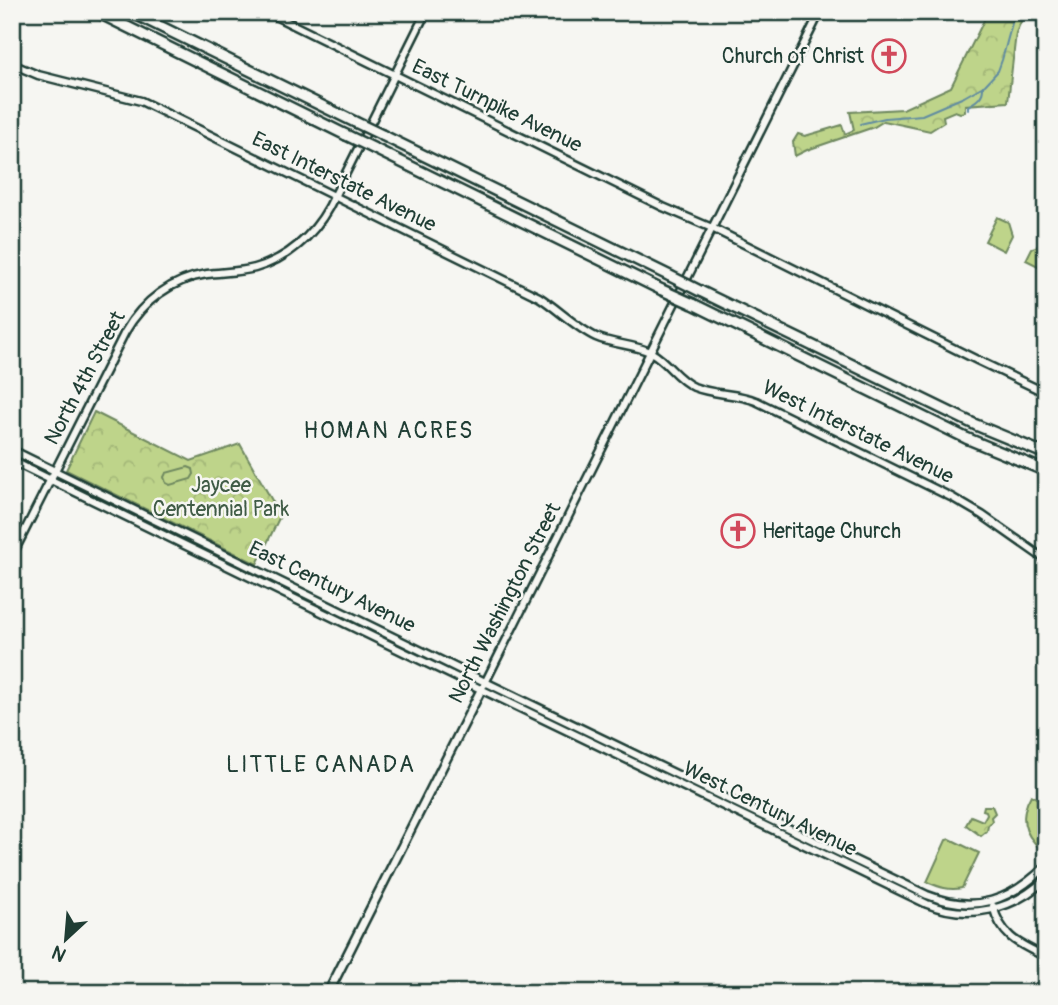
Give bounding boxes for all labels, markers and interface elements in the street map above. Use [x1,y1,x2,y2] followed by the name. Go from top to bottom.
[870,37,908,75] church icon: Church of Christ
[722,43,865,70] place label: Church of Christ
[408,53,587,159] street label: East Turnpike Avenue
[247,126,441,239] street label: East Interstate Avenue
[38,306,132,450] street label: North 4th Street
[758,374,959,490] street label: West Interstate Avenue
[304,416,475,445] district label: HOMAN ACRES
[153,472,290,523] park label: Jaycee Centennial Park
[443,498,568,708] street label: North Washington Street
[719,512,757,550] church icon: Heritage Church
[762,518,901,545] place label: Heritage Church
[244,535,420,639] street label: East Century Avenue
[226,750,416,779] district label: LITTLE CANADA
[679,755,862,863] street label: West Century Avenue
[32,904,102,974] north arrow
[48,940,70,967] text: N

